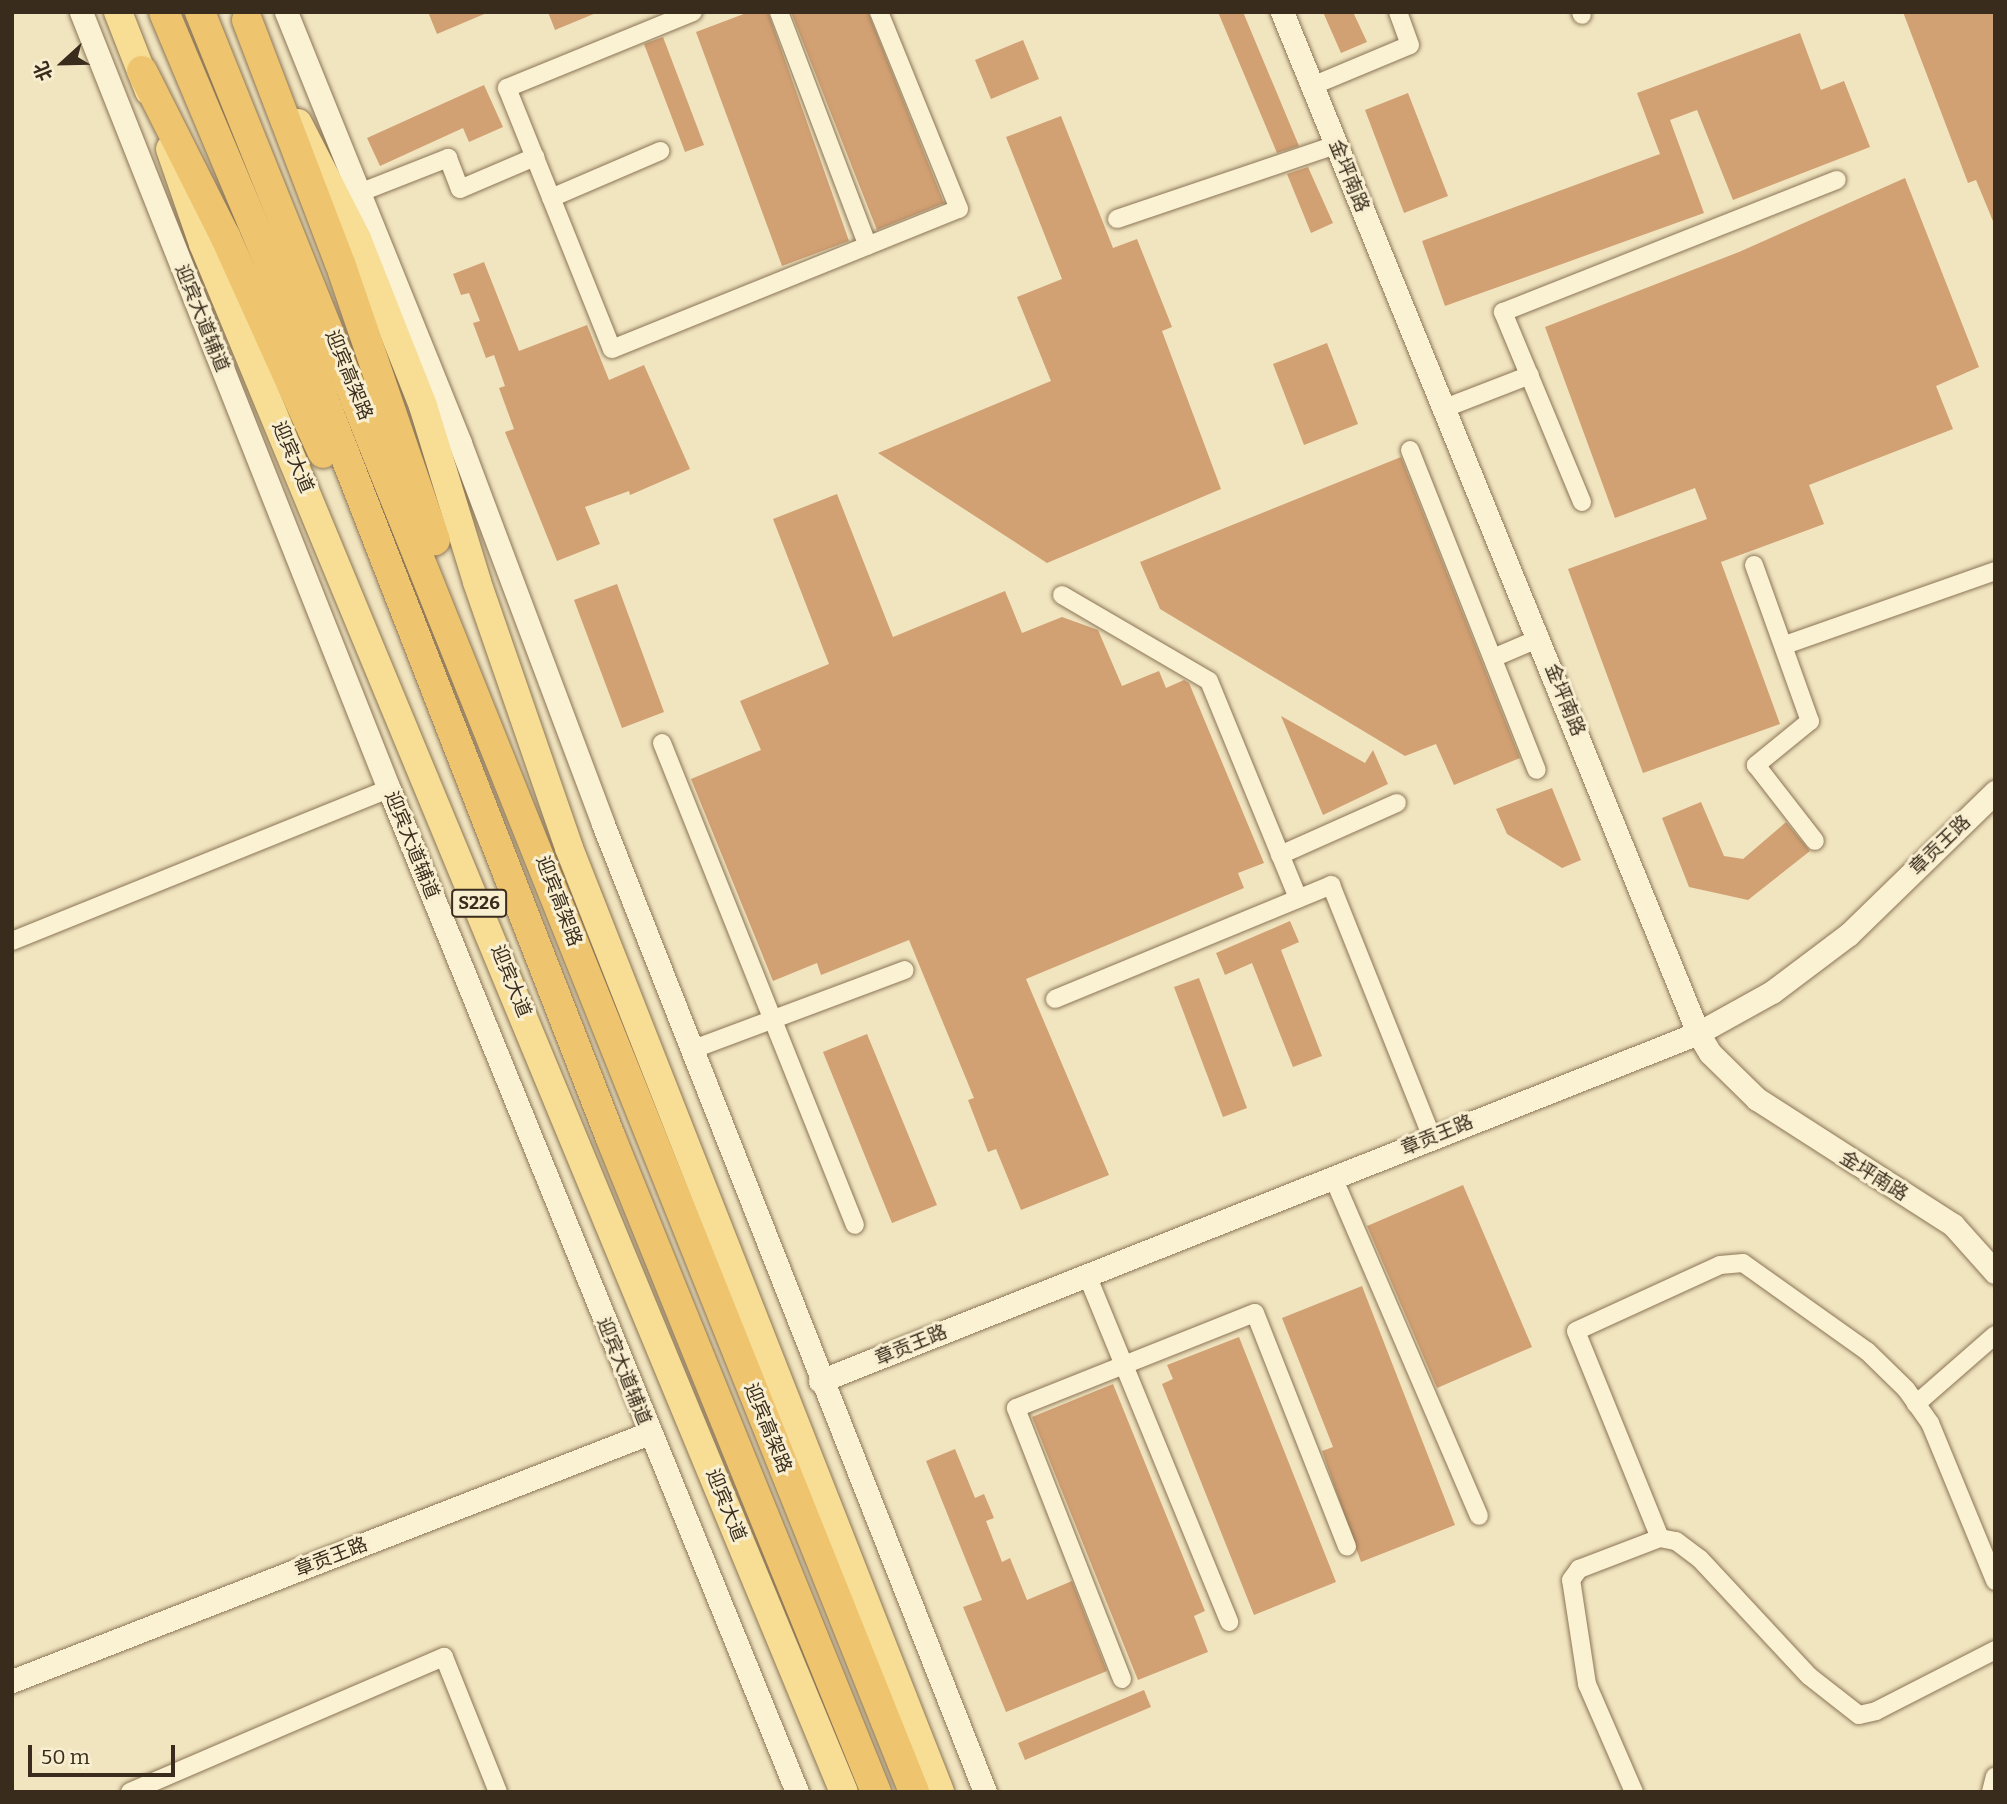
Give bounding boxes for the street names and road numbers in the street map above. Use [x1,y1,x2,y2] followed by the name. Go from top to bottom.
[1324,136,1374,216] street label: 金坪南路
[170,261,234,375] street label: 迎宾大道辅道
[321,327,377,423] street label: 迎宾高架路
[268,418,318,496] street label: 迎宾大道
[1540,660,1590,740] street label: 金坪南路
[380,788,444,902] street label: 迎宾大道辅道
[1905,810,1975,880] street label: 章贡王路
[531,853,587,949] street label: 迎宾高架路
[451,888,507,918] road number: S226
[486,941,536,1021] street label: 迎宾大道
[1397,1110,1477,1160] street label: 章贡王路
[1836,1146,1912,1206] street label: 金坪南路
[592,1314,656,1428] street label: 迎宾大道辅道
[871,1320,951,1370] street label: 章贡王路
[740,1380,796,1476] street label: 迎宾高架路
[701,1465,751,1545] street label: 迎宾大道
[291,1533,371,1581] street label: 章贡王路

